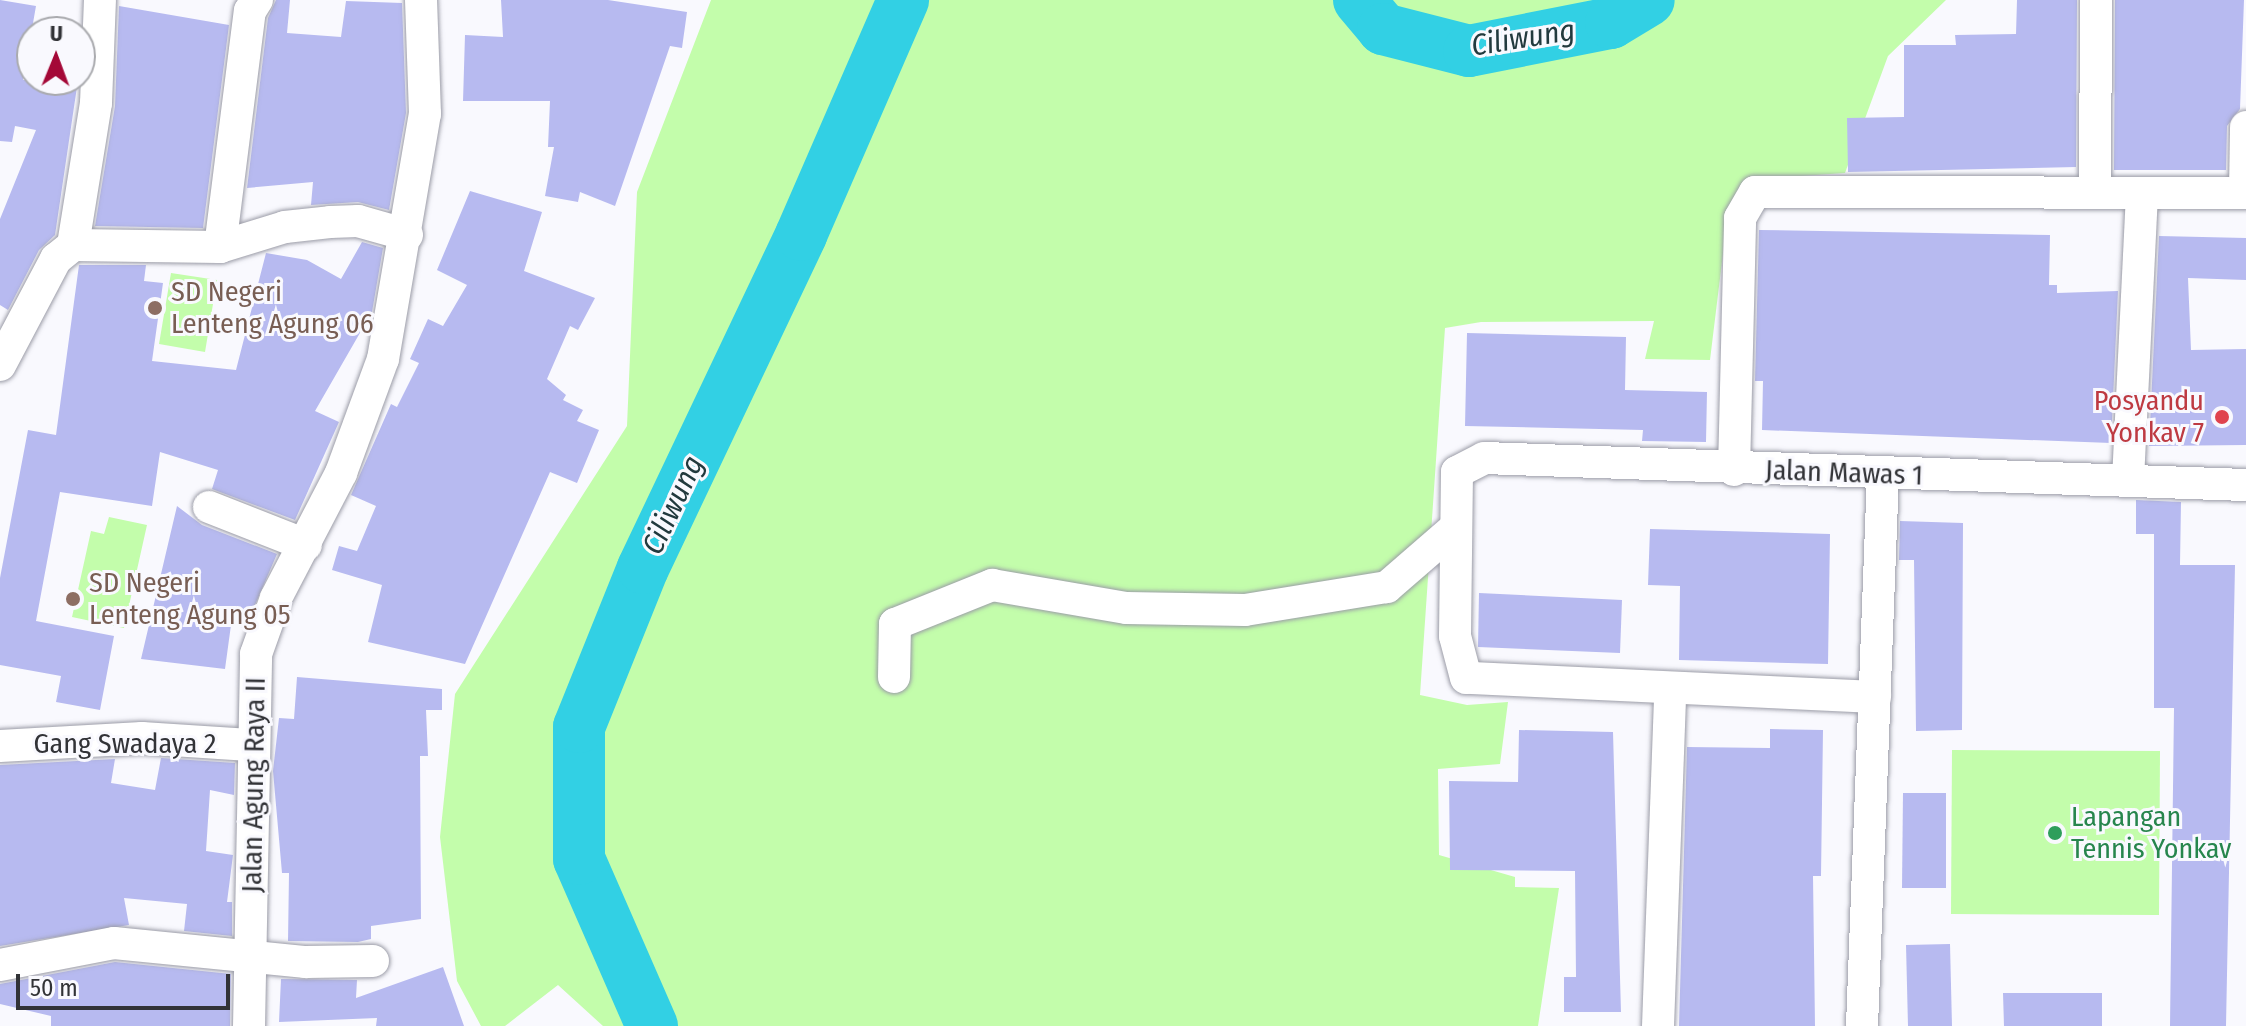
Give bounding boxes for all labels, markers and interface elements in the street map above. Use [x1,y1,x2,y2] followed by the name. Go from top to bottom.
[1469,12,1577,64] water label: Ciliwung
[16,16,96,96] north arrow
[50,20,63,47] text: U
[171,275,374,341] place label: SD Negeri Lenteng Agung 06
[146,299,164,317] marker: SD Negeri Lenteng Agung 06
[2094,384,2204,450] place label: Posyandu Yonkav 7
[2211,406,2233,428] marker: Posyandu Yonkav 7
[635,450,711,560] water label: Ciliwung
[1765,453,1923,493] street label: Jalan Mawas 1
[89,566,291,632] place label: SD Negeri Lenteng Agung 05
[64,590,82,608] marker: SD Negeri Lenteng Agung 05
[235,677,273,893] street label: Jalan Agung Raya II
[34,727,216,761] street label: Gang Swadaya 2
[2071,800,2232,866] place label: Lapangan Tennis Yonkav
[2046,824,2064,842] marker: Lapangan Tennis Yonkav
[20,958,234,1008] scale bar
[30,974,78,1002] text: 50 m

